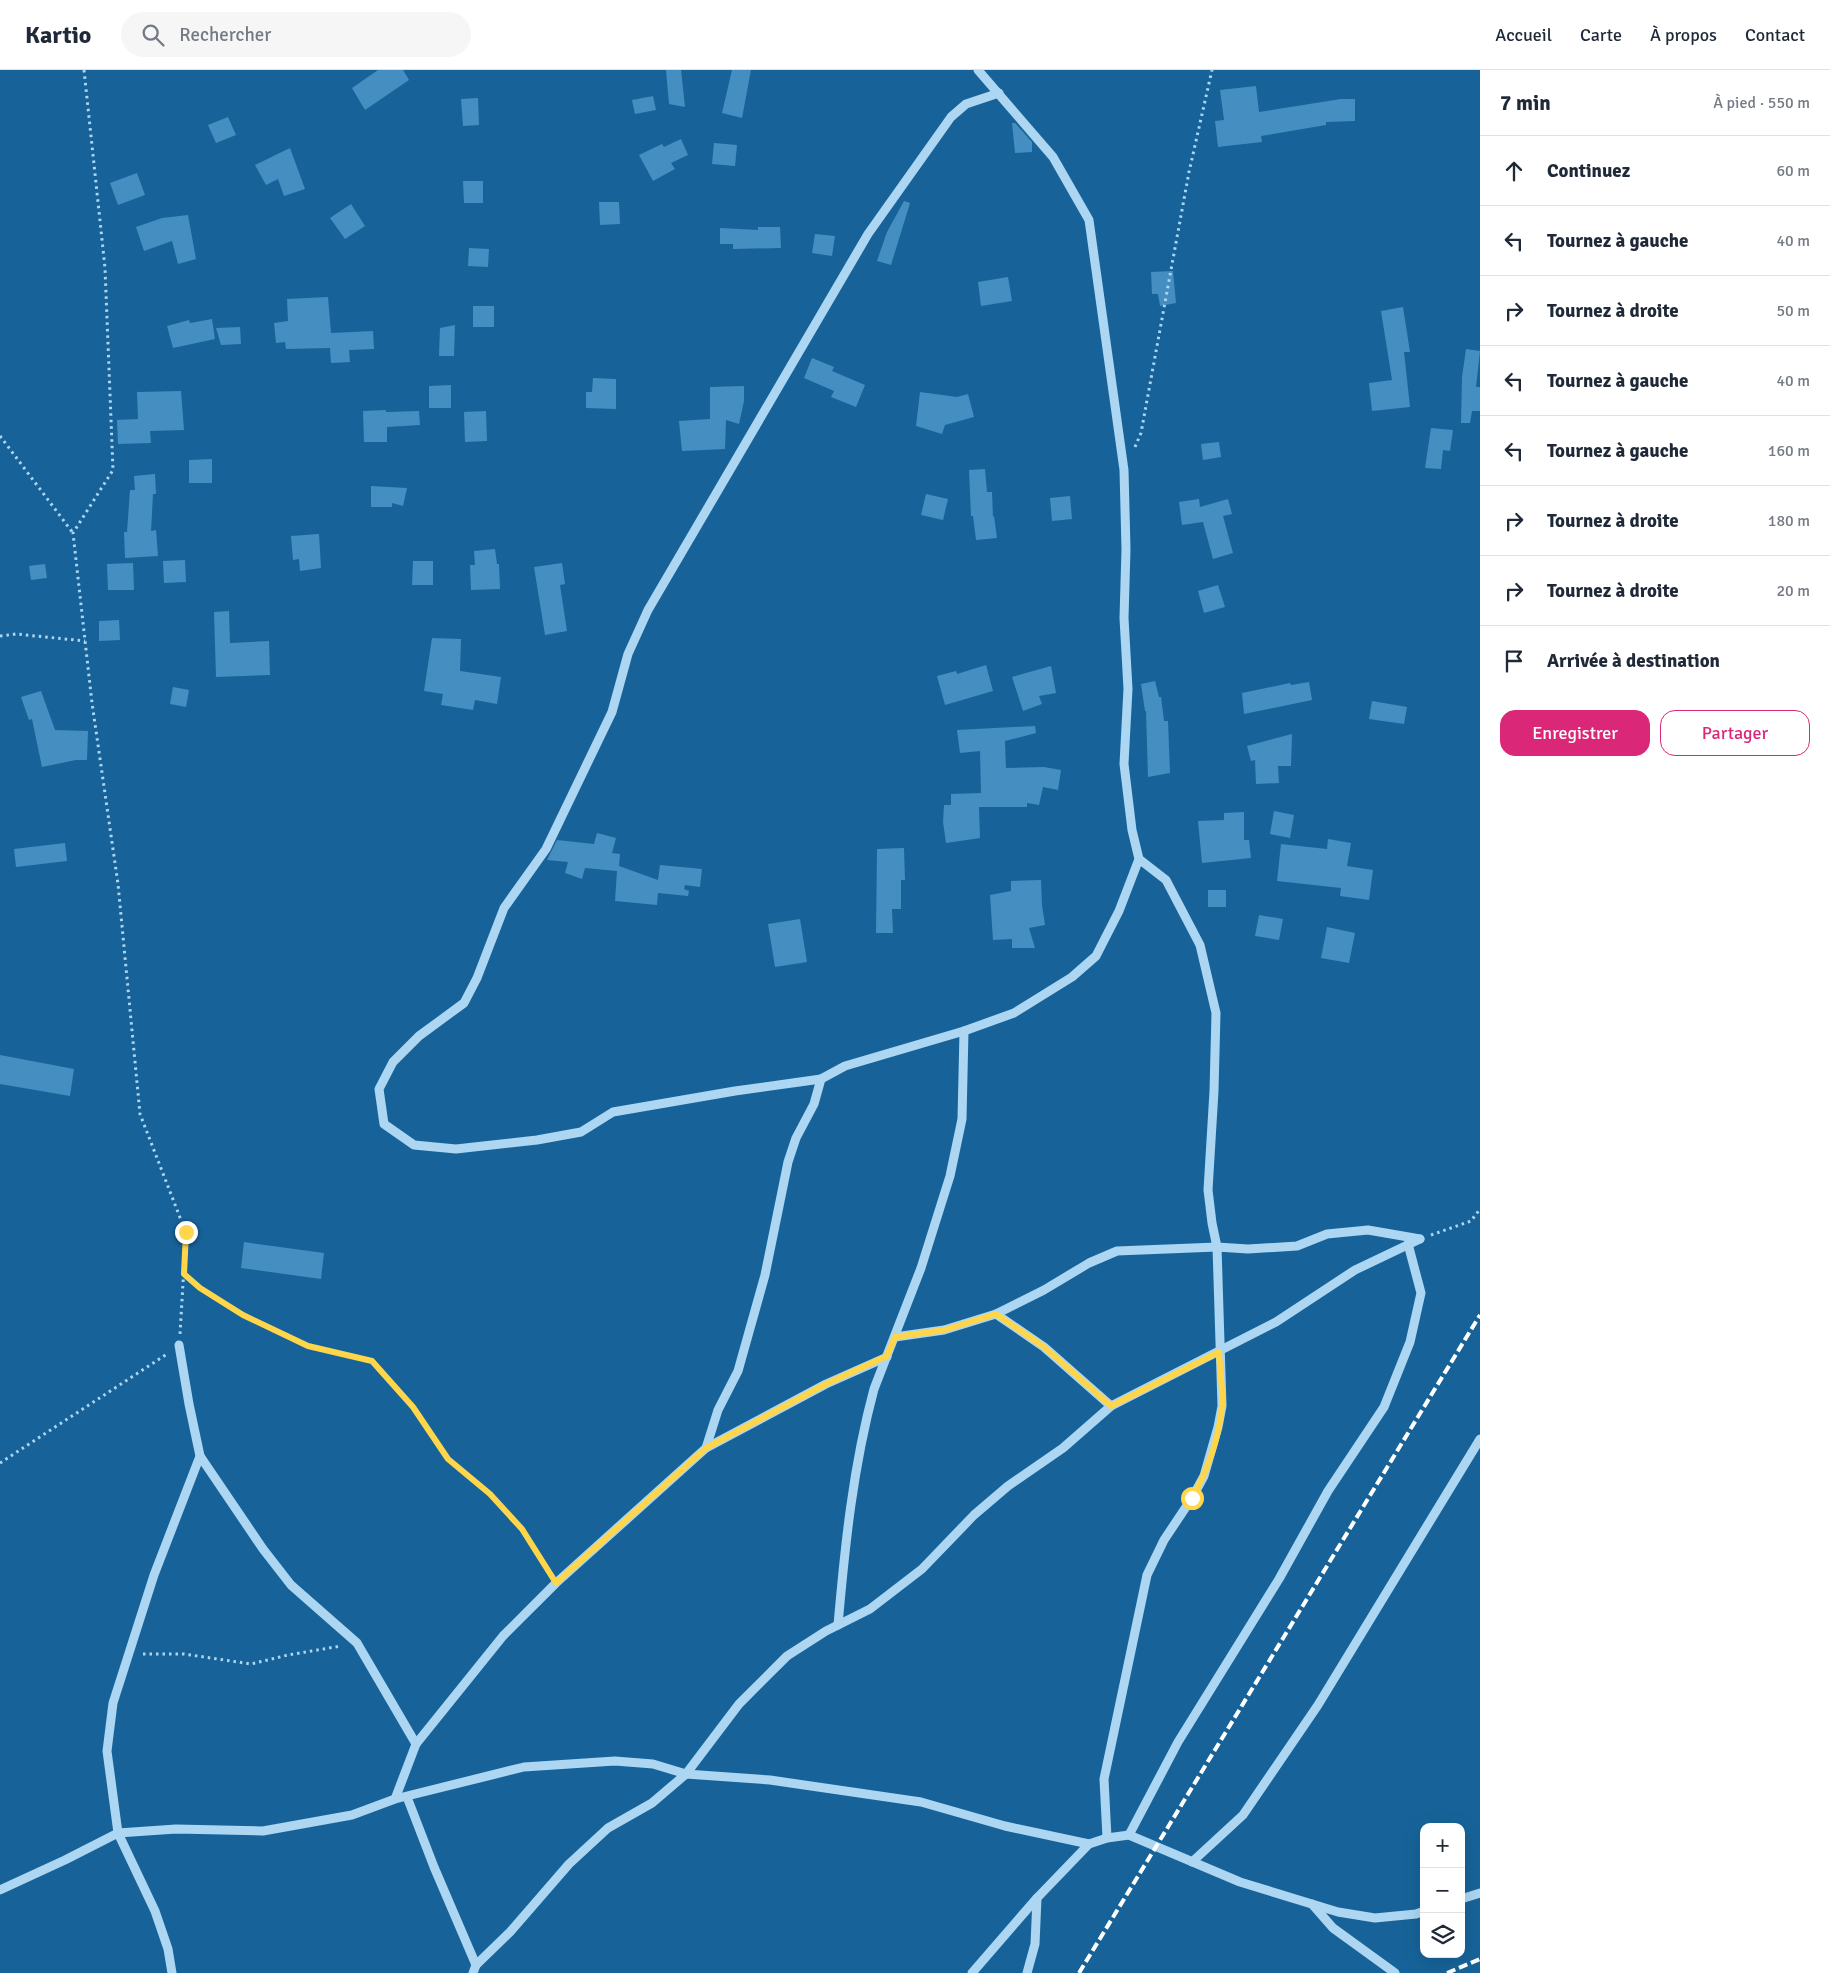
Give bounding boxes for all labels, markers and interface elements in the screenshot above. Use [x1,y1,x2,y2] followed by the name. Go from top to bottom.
[121,12,471,57] search box
[25,20,91,50] text: Kartio
[139,21,167,49] icon: search
[179,23,271,47] text: Rechercher
[1495,24,1552,46] text: Accueil
[1580,24,1622,46] text: Carte
[1650,24,1717,46] text: À propos
[1745,24,1805,46] text: Contact
[1500,90,1551,116] text: 7 min
[1713,93,1810,113] text: À pied · 550 m
[1500,157,1528,185] icon: ahead
[1547,159,1630,183] text: Continuez
[1776,161,1810,181] text: 60 m
[1500,227,1528,255] icon: left
[1547,229,1688,253] text: Tournez à gauche
[1776,231,1810,251] text: 40 m
[1500,297,1528,325] icon: right
[1547,299,1679,323] text: Tournez à droite
[1776,301,1810,321] text: 50 m
[1500,367,1528,395] icon: left
[1547,369,1688,393] text: Tournez à gauche
[1776,371,1810,391] text: 40 m
[1500,437,1528,465] icon: left
[1547,439,1688,463] text: Tournez à gauche
[1768,441,1810,461] text: 160 m
[1500,507,1528,535] icon: right
[1547,509,1679,533] text: Tournez à droite
[1768,511,1810,531] text: 180 m
[1500,577,1528,605] icon: right
[1547,579,1679,603] text: Tournez à droite
[1776,581,1810,601] text: 20 m
[1500,647,1528,675] icon: arrive
[1547,649,1720,673] text: Arrivée à destination
[1500,710,1650,756] button: Enregistrer
[1660,710,1810,756] button: Partager
[175,1221,198,1244] route end
[1181,1487,1204,1510] route start
[1420,1823,1465,1958] map controls
[1420,1823,1465,1868] button: +
[1420,1868,1465,1913] button: −
[1420,1913,1465,1958] button: layers

